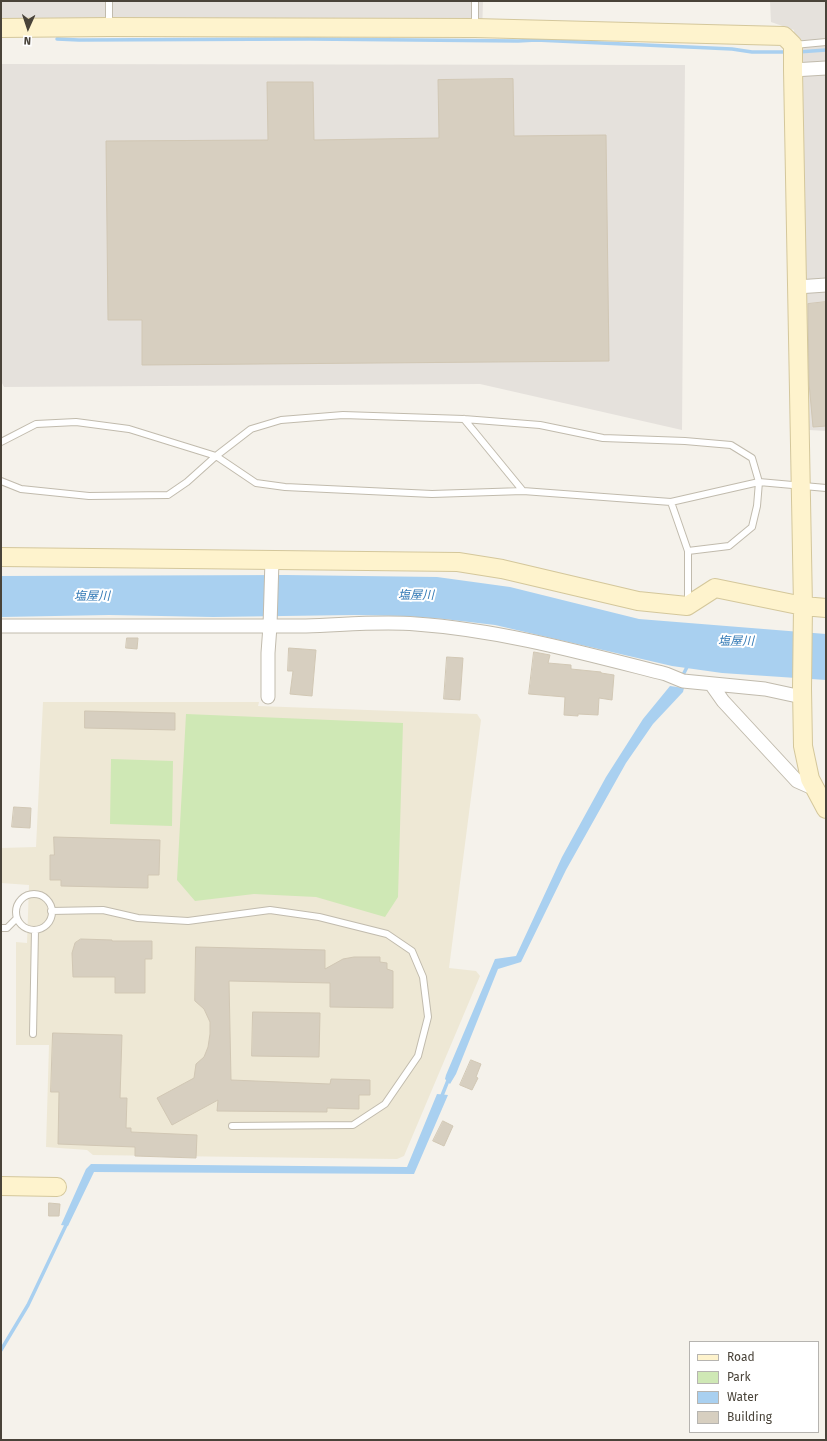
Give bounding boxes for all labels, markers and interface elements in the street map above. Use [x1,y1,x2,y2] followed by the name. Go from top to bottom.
[8,8,48,48] north arrow
[23,34,31,47] text: N
[398,589,434,603] water label: 塩屋川
[74,590,110,604] water label: 塩屋川
[718,635,754,649] water label: 塩屋川
[689,1341,819,1433] legend
[727,1350,755,1364] text: Road
[727,1370,751,1384] text: Park
[727,1390,758,1404] text: Water
[727,1410,772,1424] text: Building

